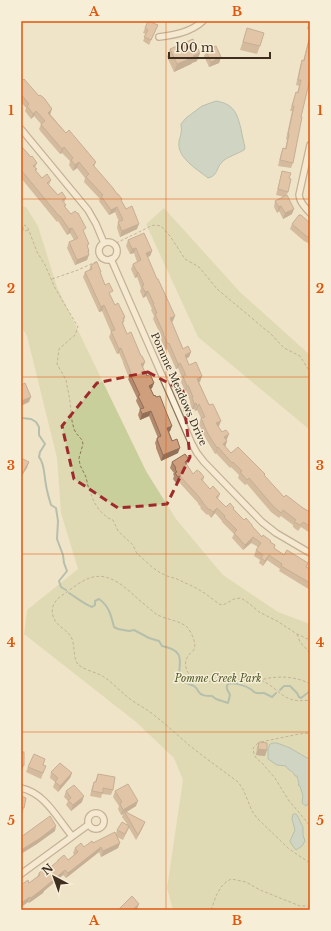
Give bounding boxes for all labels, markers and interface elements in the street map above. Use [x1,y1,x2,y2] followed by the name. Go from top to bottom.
[88,3,100,20] text: A
[232,3,242,20] text: B
[169,34,270,60] scale bar
[175,40,214,55] text: 100 m
[8,102,14,119] text: 1
[317,102,323,119] text: 1
[7,280,15,297] text: 2
[316,280,324,297] text: 2
[148,330,210,448] street label: Pomme Meadows Drive
[7,457,15,474] text: 3
[316,457,324,474] text: 3
[7,634,16,651] text: 4
[316,634,325,651] text: 4
[173,672,262,685] park label: Pomme Creek Park
[7,812,15,829] text: 5
[316,812,324,829] text: 5
[34,857,74,897] north arrow
[39,860,56,878] text: N
[88,912,100,929] text: A
[232,912,242,929] text: B

